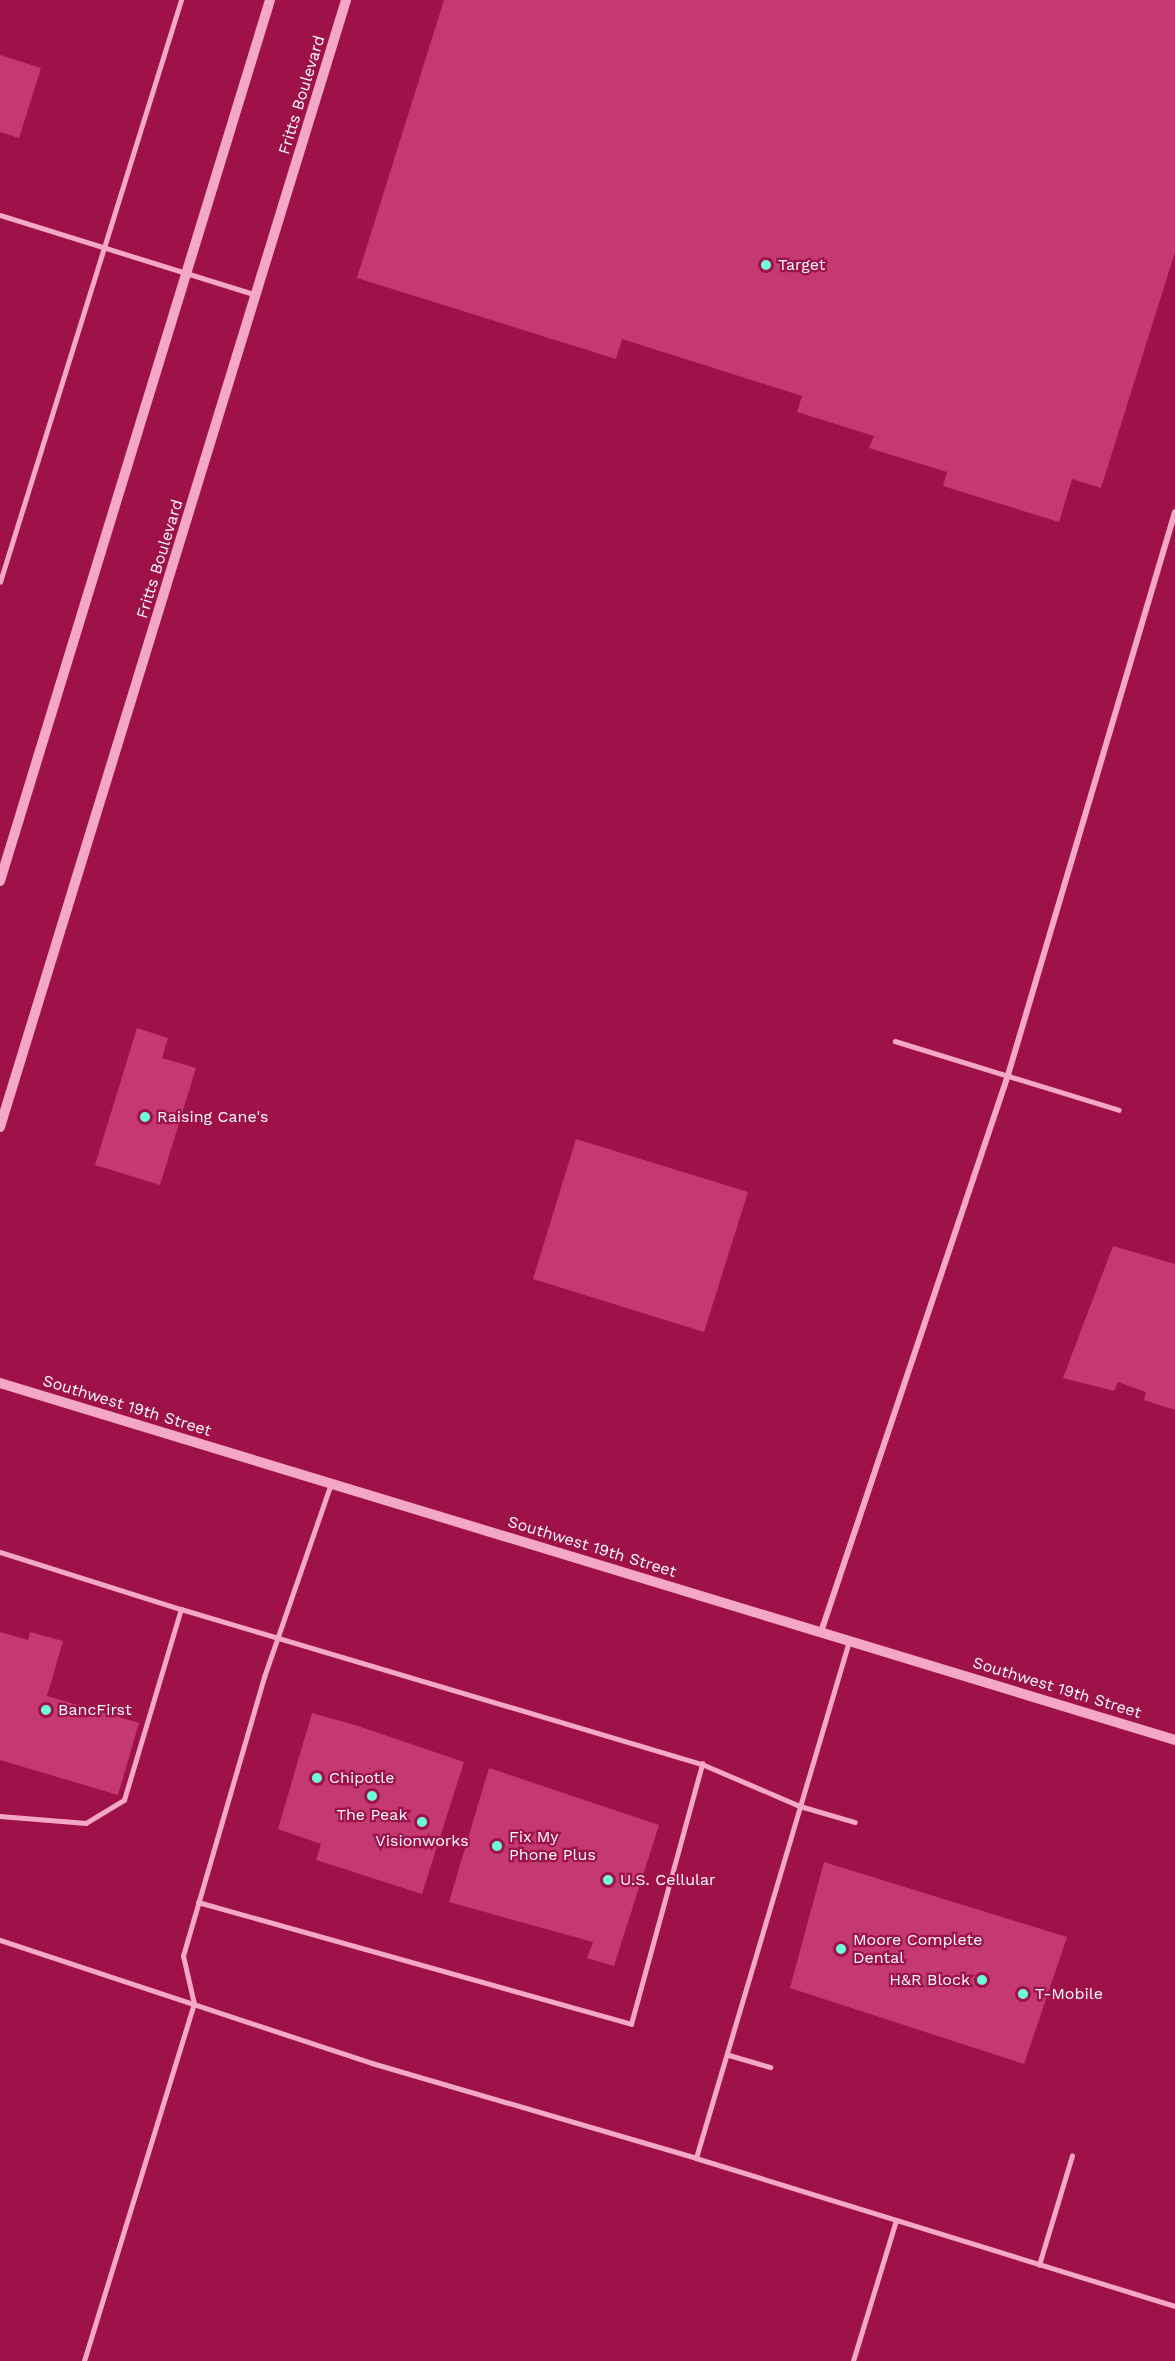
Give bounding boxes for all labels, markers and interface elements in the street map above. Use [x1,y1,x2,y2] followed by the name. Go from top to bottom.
[275,33,329,157] street label: Fritts Boulevard
[778,255,825,275] place label: Target
[759,258,773,272] marker: Target
[133,497,187,621] street label: Fritts Boulevard
[157,1107,268,1127] place label: Raising Cane's
[138,1110,152,1124] marker: Raising Cane's
[40,1371,214,1441] street label: Southwest 19th Street
[505,1512,679,1582] street label: Southwest 19th Street
[970,1653,1144,1723] street label: Southwest 19th Street
[58,1700,132,1720] place label: BancFirst
[39,1703,53,1717] marker: BancFirst
[329,1768,394,1788] place label: Chipotle
[310,1771,324,1785] marker: Chipotle
[365,1789,379,1803] marker: The Peak
[337,1805,407,1825] place label: The Peak
[415,1815,429,1829] marker: Visionworks
[509,1827,596,1865] place label: Fix My Phone Plus
[375,1831,469,1851] place label: Visionworks
[490,1839,504,1853] marker: Fix My Phone Plus
[620,1870,716,1890] place label: U.S. Cellular
[601,1873,615,1887] marker: U.S. Cellular
[853,1930,982,1968] place label: Moore Complete Dental
[834,1942,848,1956] marker: Moore Complete Dental
[889,1970,970,1990] place label: H&R Block
[975,1973,989,1987] marker: H&R Block
[1035,1984,1103,2004] place label: T-Mobile
[1016,1987,1030,2001] marker: T-Mobile

